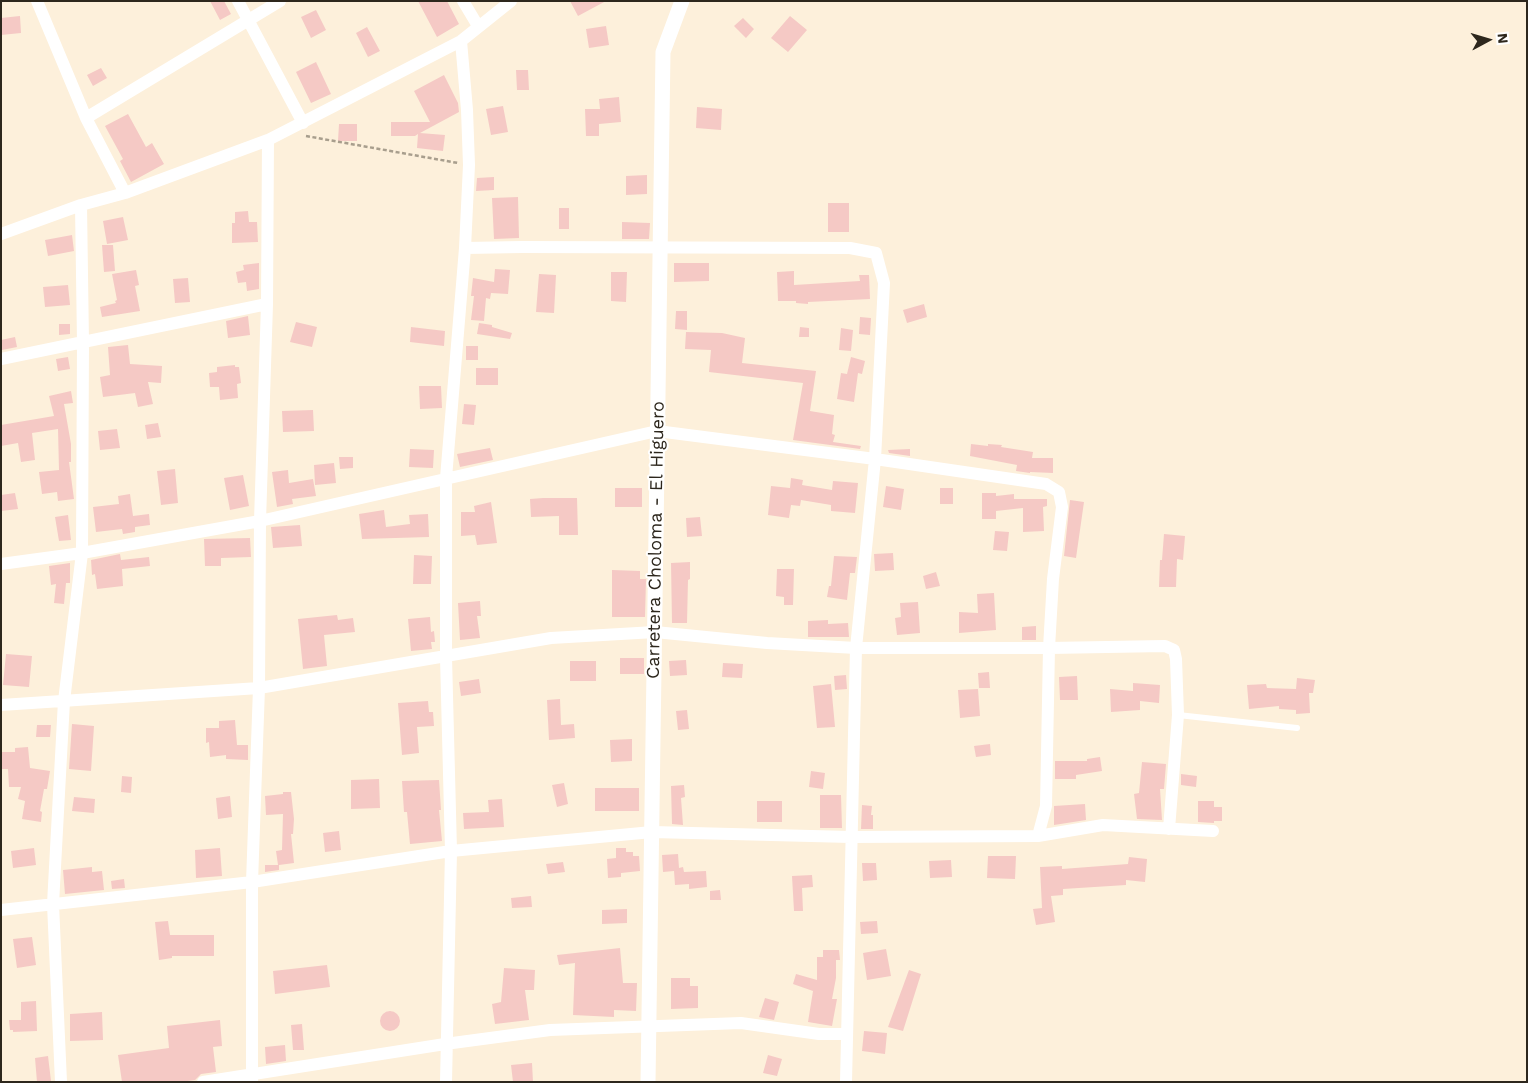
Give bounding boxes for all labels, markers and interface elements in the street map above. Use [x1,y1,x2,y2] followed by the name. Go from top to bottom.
[1463,15,1513,65] north arrow
[1494,32,1511,44] text: N
[643,401,669,679] street label: Carretera Choloma - El Higuero

